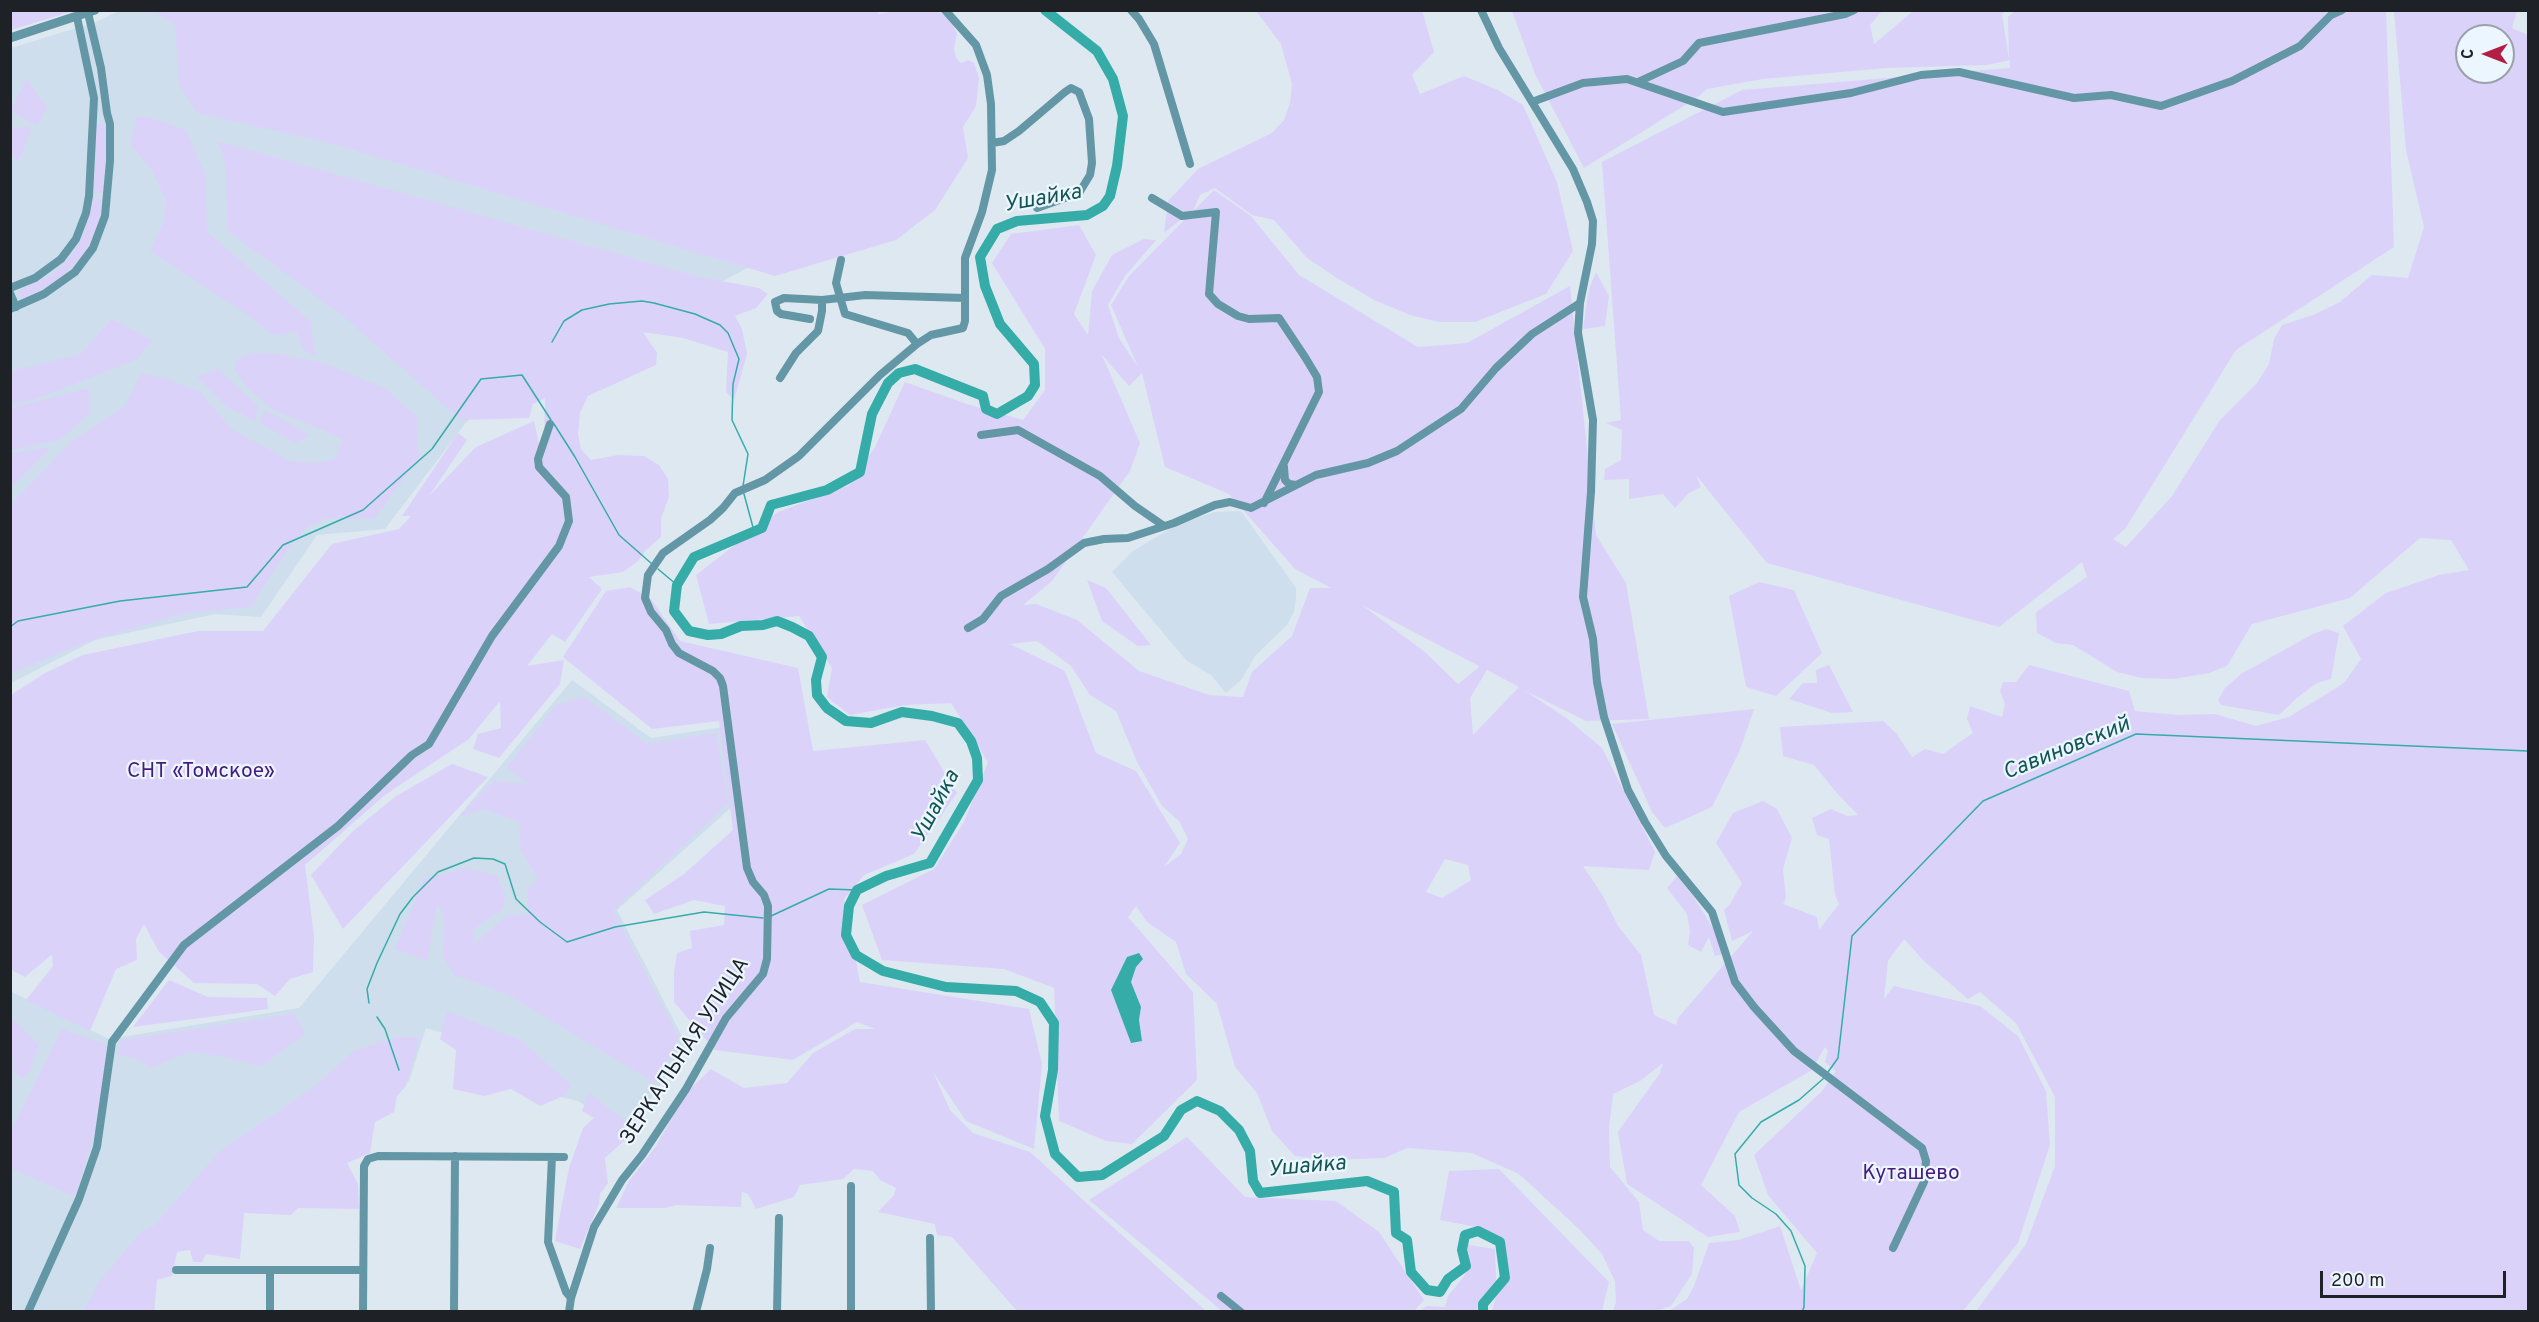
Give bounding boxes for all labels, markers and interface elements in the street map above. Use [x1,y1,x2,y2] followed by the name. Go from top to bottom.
[2455,24,2515,84] north arrow
[2459,49,2479,59] text: С
[1002,180,1084,220] water label: Ушайка
[2000,713,2134,787] water label: Савиновский
[127,760,275,786] park label: СНТ «Томское»
[907,766,967,848] water label: Ушайка
[616,954,756,1150] street label: ЗЕРКАЛЬНАЯ УЛИЦА
[1267,1151,1347,1185] water label: Ушайка
[1862,1162,1960,1188] park label: Куташево
[2323,1259,2509,1297] scale bar
[2331,1270,2384,1293] text: 200 m

